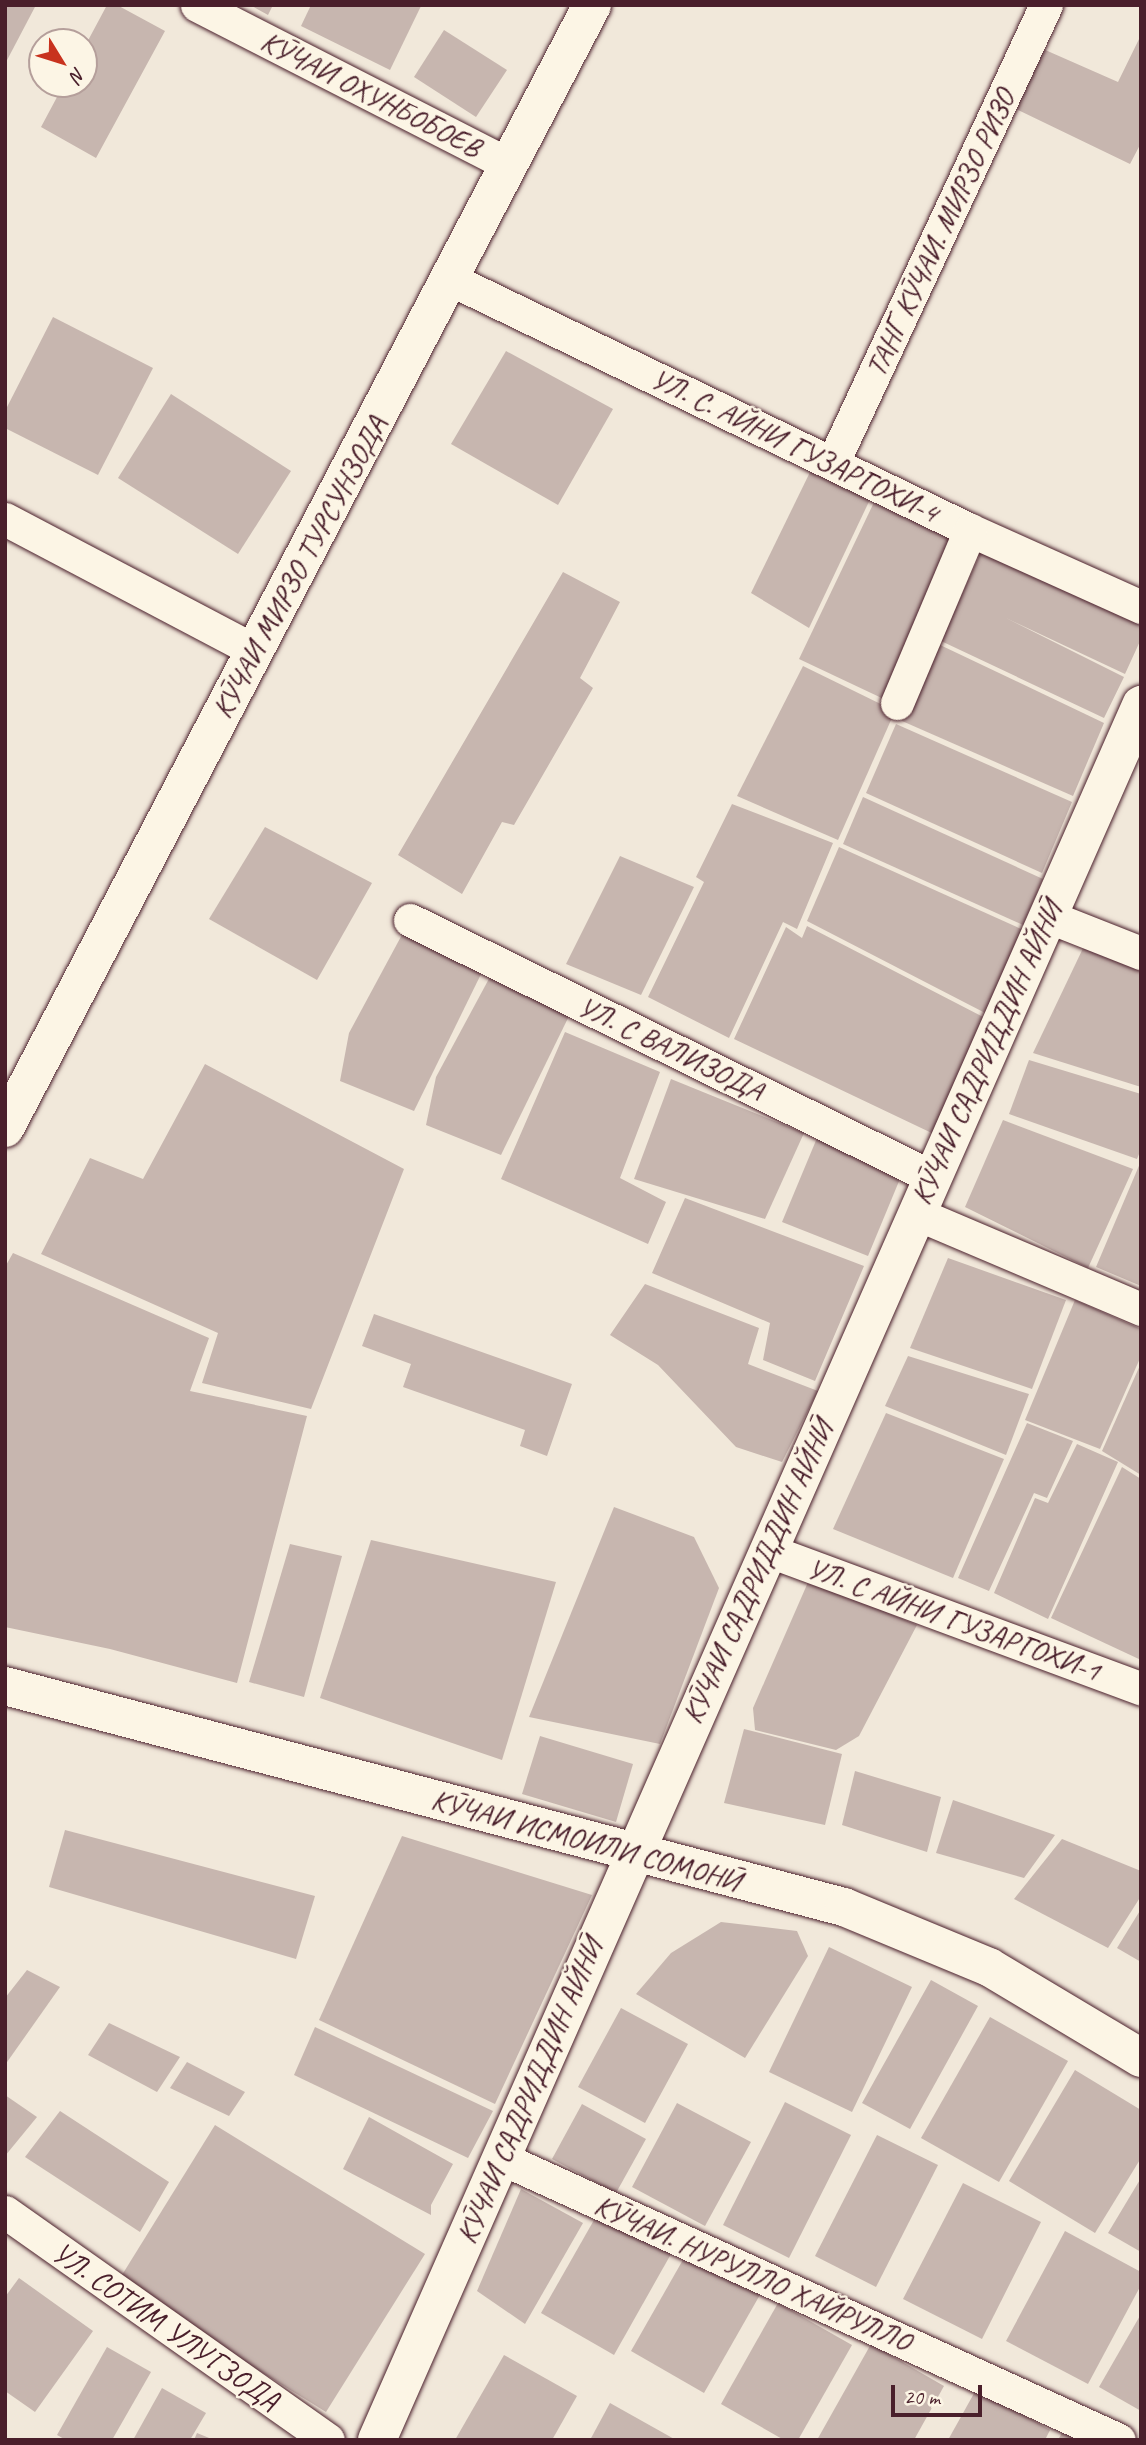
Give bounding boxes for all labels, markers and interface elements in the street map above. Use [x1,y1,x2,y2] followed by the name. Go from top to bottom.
[255,23,487,165] street label: КӮЧАИ ОХУНБОБОЕВ
[28,28,98,98] north arrow
[65,63,91,87] text: N
[857,83,1023,383] street label: ТАНГ КӮЧАИ. МИРЗО РИЗО
[648,361,942,529] street label: УЛ. С. АЙНИ ГУЗАРГОХИ-4
[204,410,394,724] street label: КӮЧАИ МИРЗО ТУРСУНЗОДА
[904,897,1068,1209] street label: КӮЧАИ САДРИДДИН АЙНӢ
[572,988,770,1108] street label: УЛ. С ВАЛИЗОДА
[675,1416,839,1728] street label: КӮЧАИ САДРИДДИН АЙНӢ
[805,1550,1103,1688] street label: УЛ. С АЙНИ ГУЗАРГОХИ-1
[427,1781,745,1899] street label: КӮЧАИ ИСМОИЛИ СОМОНӢ
[449,1934,609,2248] street label: КӮЧАИ САДРИДДИН АЙНӢ
[589,2187,917,2359] street label: КӮЧАИ. НУРУЛЛО ХАЙРУЛЛО
[46,2234,286,2418] street label: УЛ. СОТИМ УЛУГЗОДА
[894,2372,985,2416] scale bar
[904,2384,940,2410] text: 20 m

